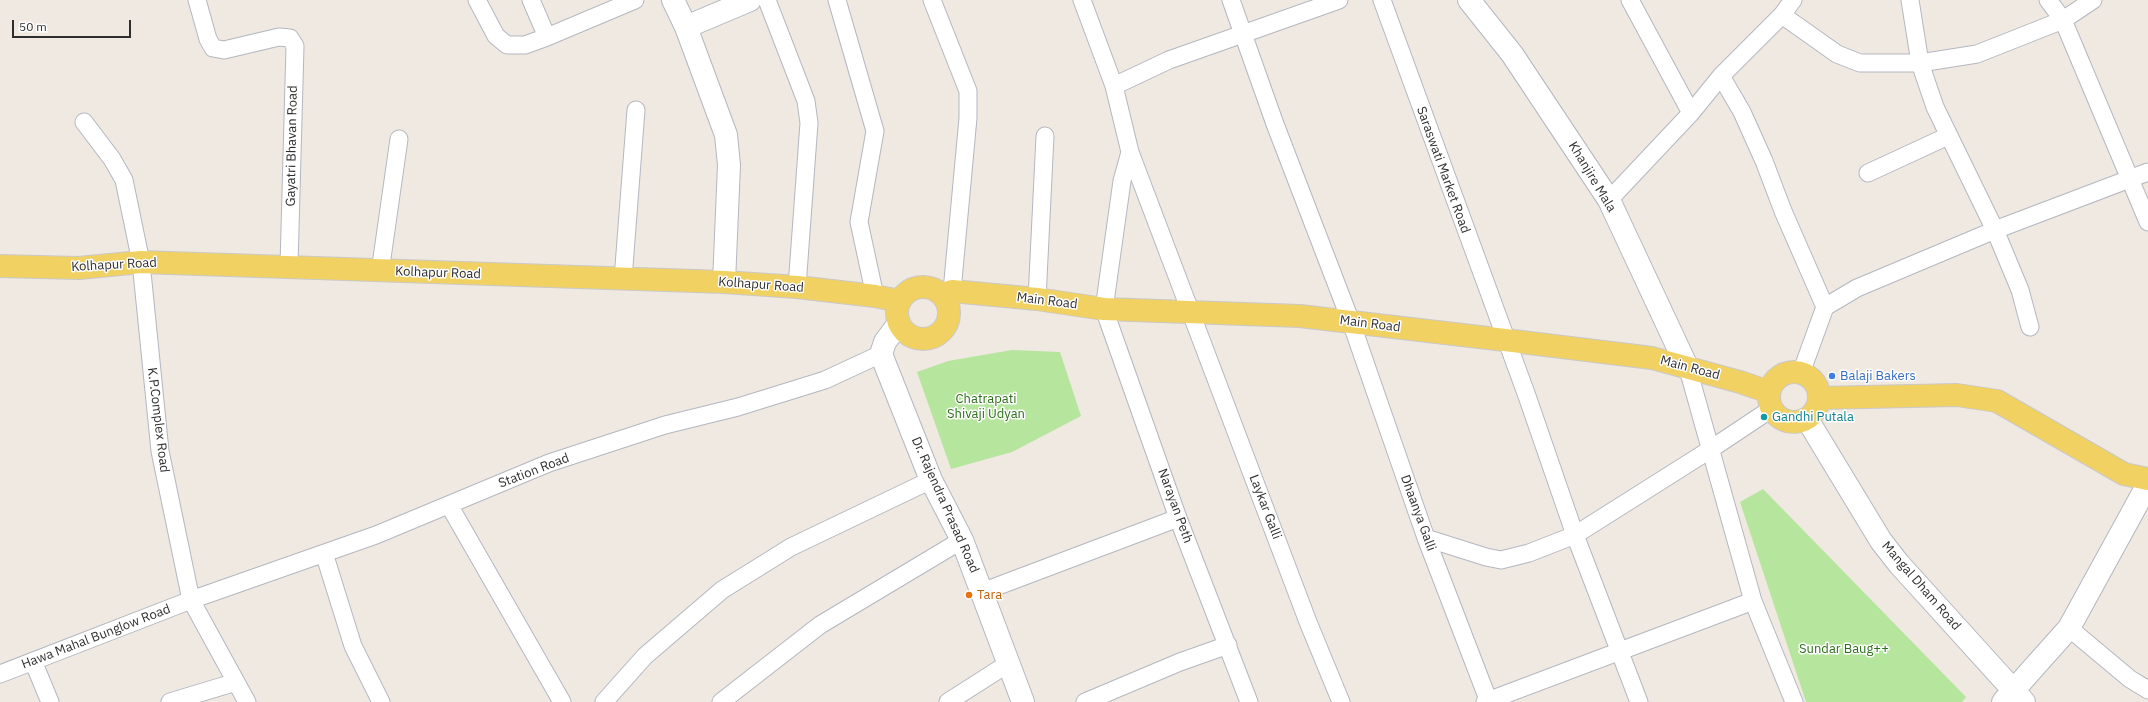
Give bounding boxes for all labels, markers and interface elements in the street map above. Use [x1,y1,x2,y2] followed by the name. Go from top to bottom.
[14,12,133,38] scale bar
[19,19,47,34] text: 50 m
[283,85,301,207] street label: Gayatri Bhavan Road
[1413,105,1473,235] street label: Saraswati Market Road
[1565,139,1619,215] street label: Khanjire Mala
[71,255,157,275] street label: Kolhapur Road
[395,264,481,282] street label: Kolhapur Road
[718,274,804,296] street label: Kolhapur Road
[1016,290,1078,312] street label: Main Road
[1339,313,1401,335] street label: Main Road
[1658,353,1722,383] street label: Main Road
[144,366,172,474] street label: K.P.Complex Road
[1840,368,1916,384] place label: Balaji Bakers
[1827,371,1837,381] marker: Balaji Bakers
[947,391,1025,422] park label: Chatrapati Shivaji Udyan
[1772,409,1854,425] place label: Gandhi Putala
[1759,412,1769,422] marker: Gandhi Putala
[908,434,982,576] street label: Dr. Rajendra Prasad Road
[496,450,572,492] street label: Station Road
[1154,467,1196,545] street label: Narayan Peth
[1246,473,1284,541] street label: Laykar Galli
[1397,473,1439,553] street label: Dhaanya Galli
[1878,538,1964,634] street label: Mangal Dham Road
[977,587,1002,603] place label: Tara
[964,590,974,600] marker: Tara
[19,601,173,673] street label: Hawa Mahal Bunglow Road
[1799,641,1889,657] park label: Sundar Baug++

